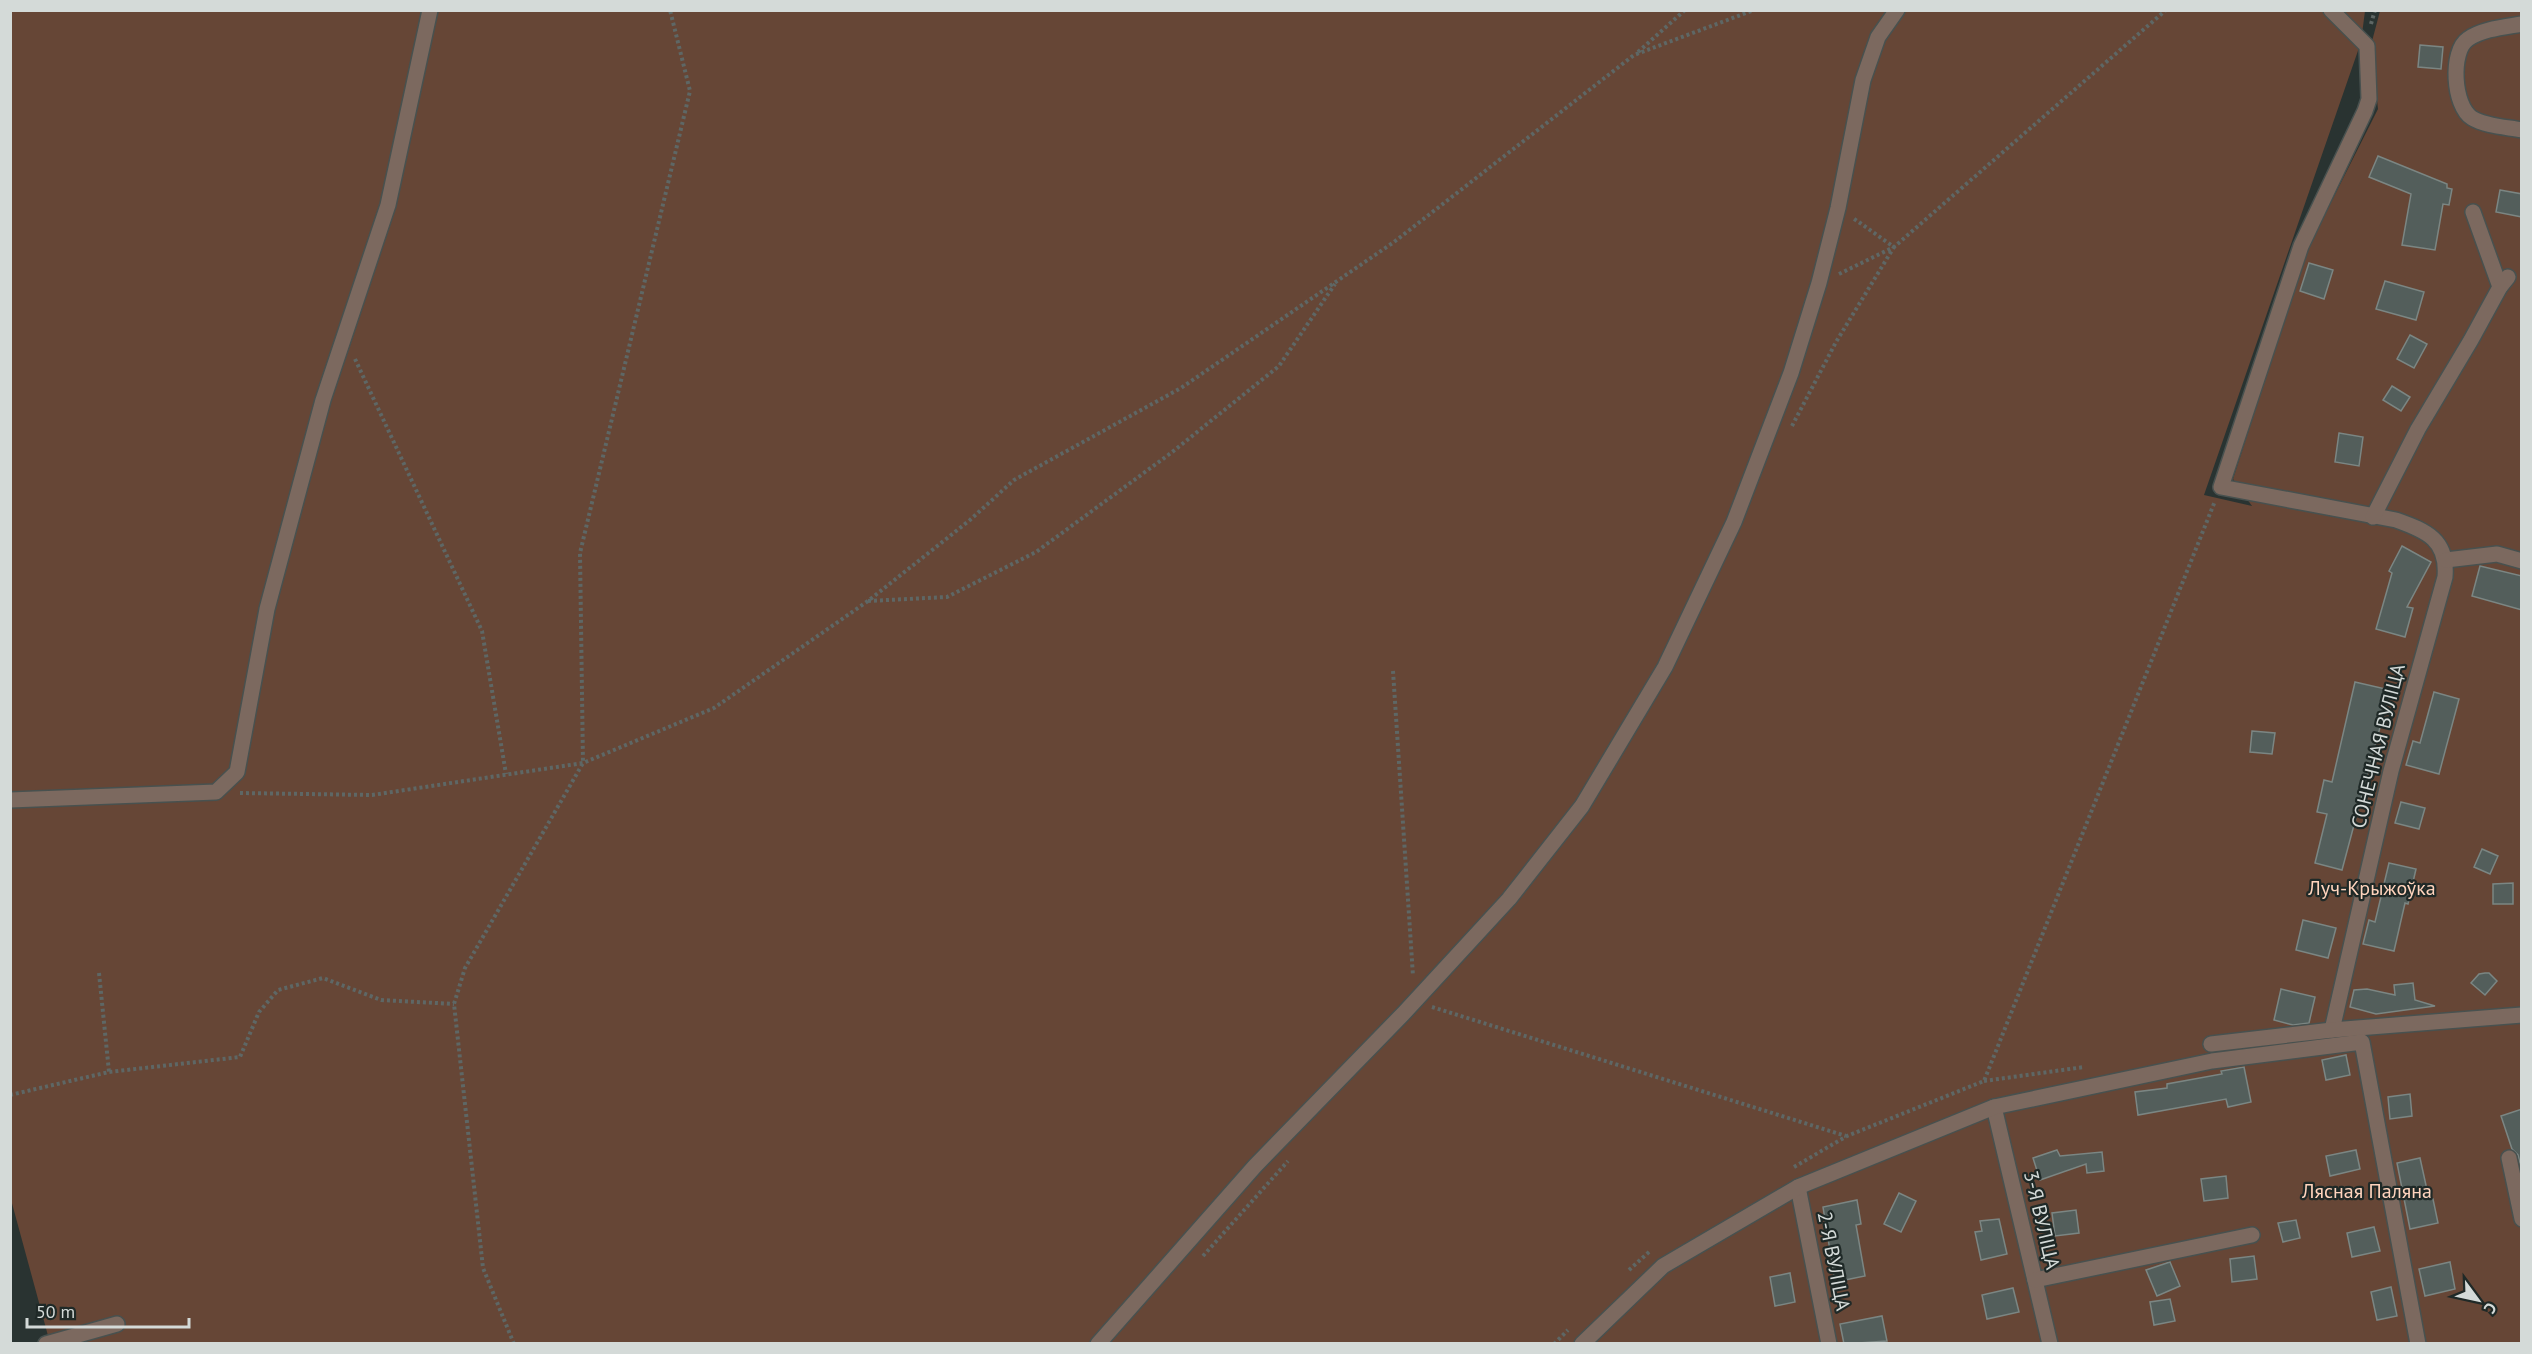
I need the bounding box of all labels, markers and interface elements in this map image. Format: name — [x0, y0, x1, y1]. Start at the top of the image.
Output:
street label: СОНЕЧНАЯ ВУЛІЦА — [2345, 661, 2411, 831]
park label: Луч-Крыжоўка — [2307, 875, 2436, 901]
street label: 3-Я ВУЛІЦА — [2018, 1168, 2066, 1272]
park label: Лясная Паляна — [2301, 1178, 2432, 1204]
street label: 2-Я ВУЛІЦА — [1812, 1209, 1856, 1313]
north arrow — [2448, 1270, 2508, 1330]
scale bar — [27, 1291, 189, 1329]
text: С — [2480, 1299, 2501, 1317]
text: 50 m — [36, 1300, 75, 1323]

